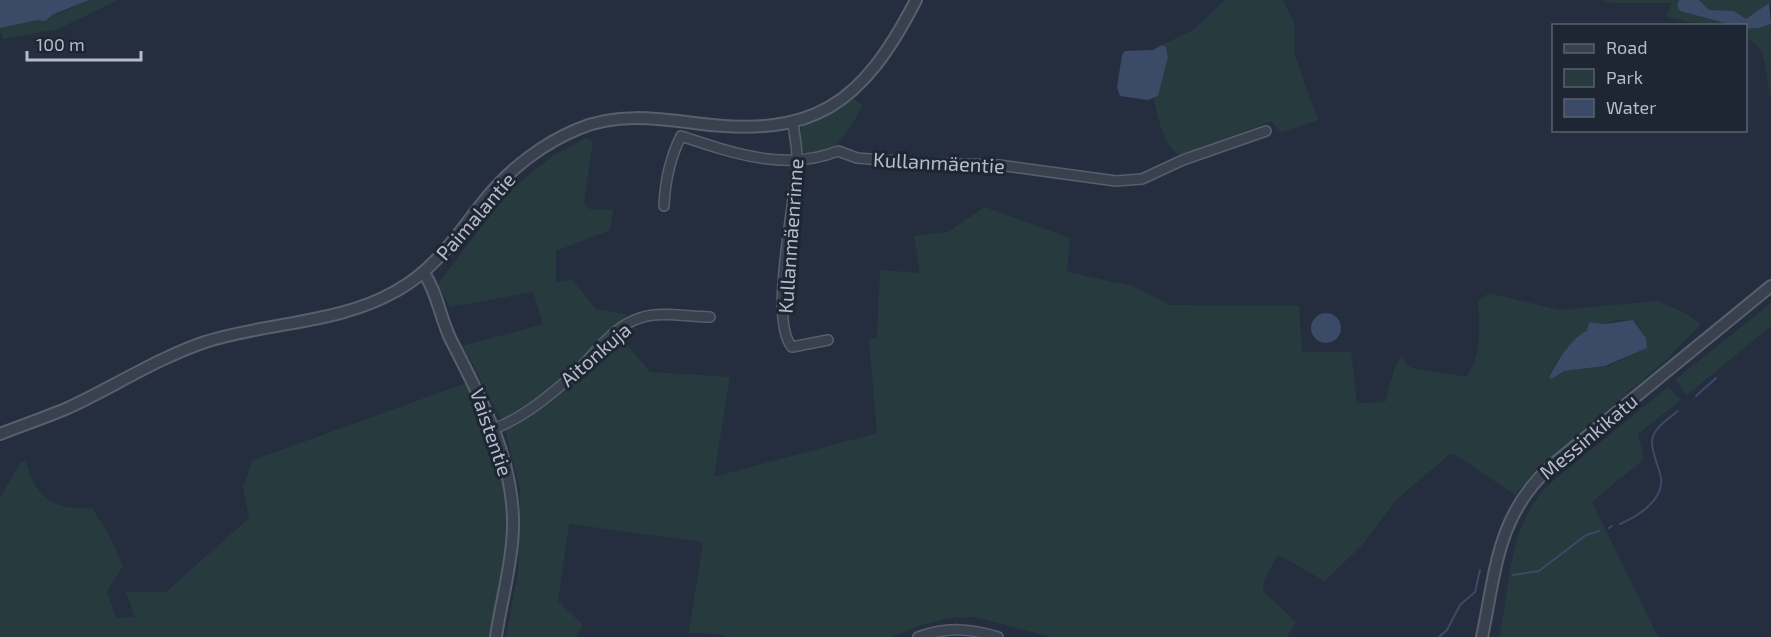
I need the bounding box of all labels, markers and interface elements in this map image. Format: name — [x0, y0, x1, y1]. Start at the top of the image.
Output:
scale bar — [27, 24, 141, 62]
legend — [1552, 24, 1747, 132]
text: 100 m — [36, 33, 85, 55]
text: Road — [1606, 36, 1647, 58]
text: Park — [1606, 66, 1643, 88]
text: Water — [1606, 96, 1656, 118]
street label: Kullanmäentie — [873, 147, 1005, 177]
street label: Kullanmäenrinne — [773, 158, 807, 314]
street label: Paimalantie — [431, 167, 519, 265]
street label: Aitonkuja — [555, 317, 635, 391]
street label: Vaistentie — [466, 385, 518, 479]
street label: Messinkikatu — [1534, 388, 1642, 484]

